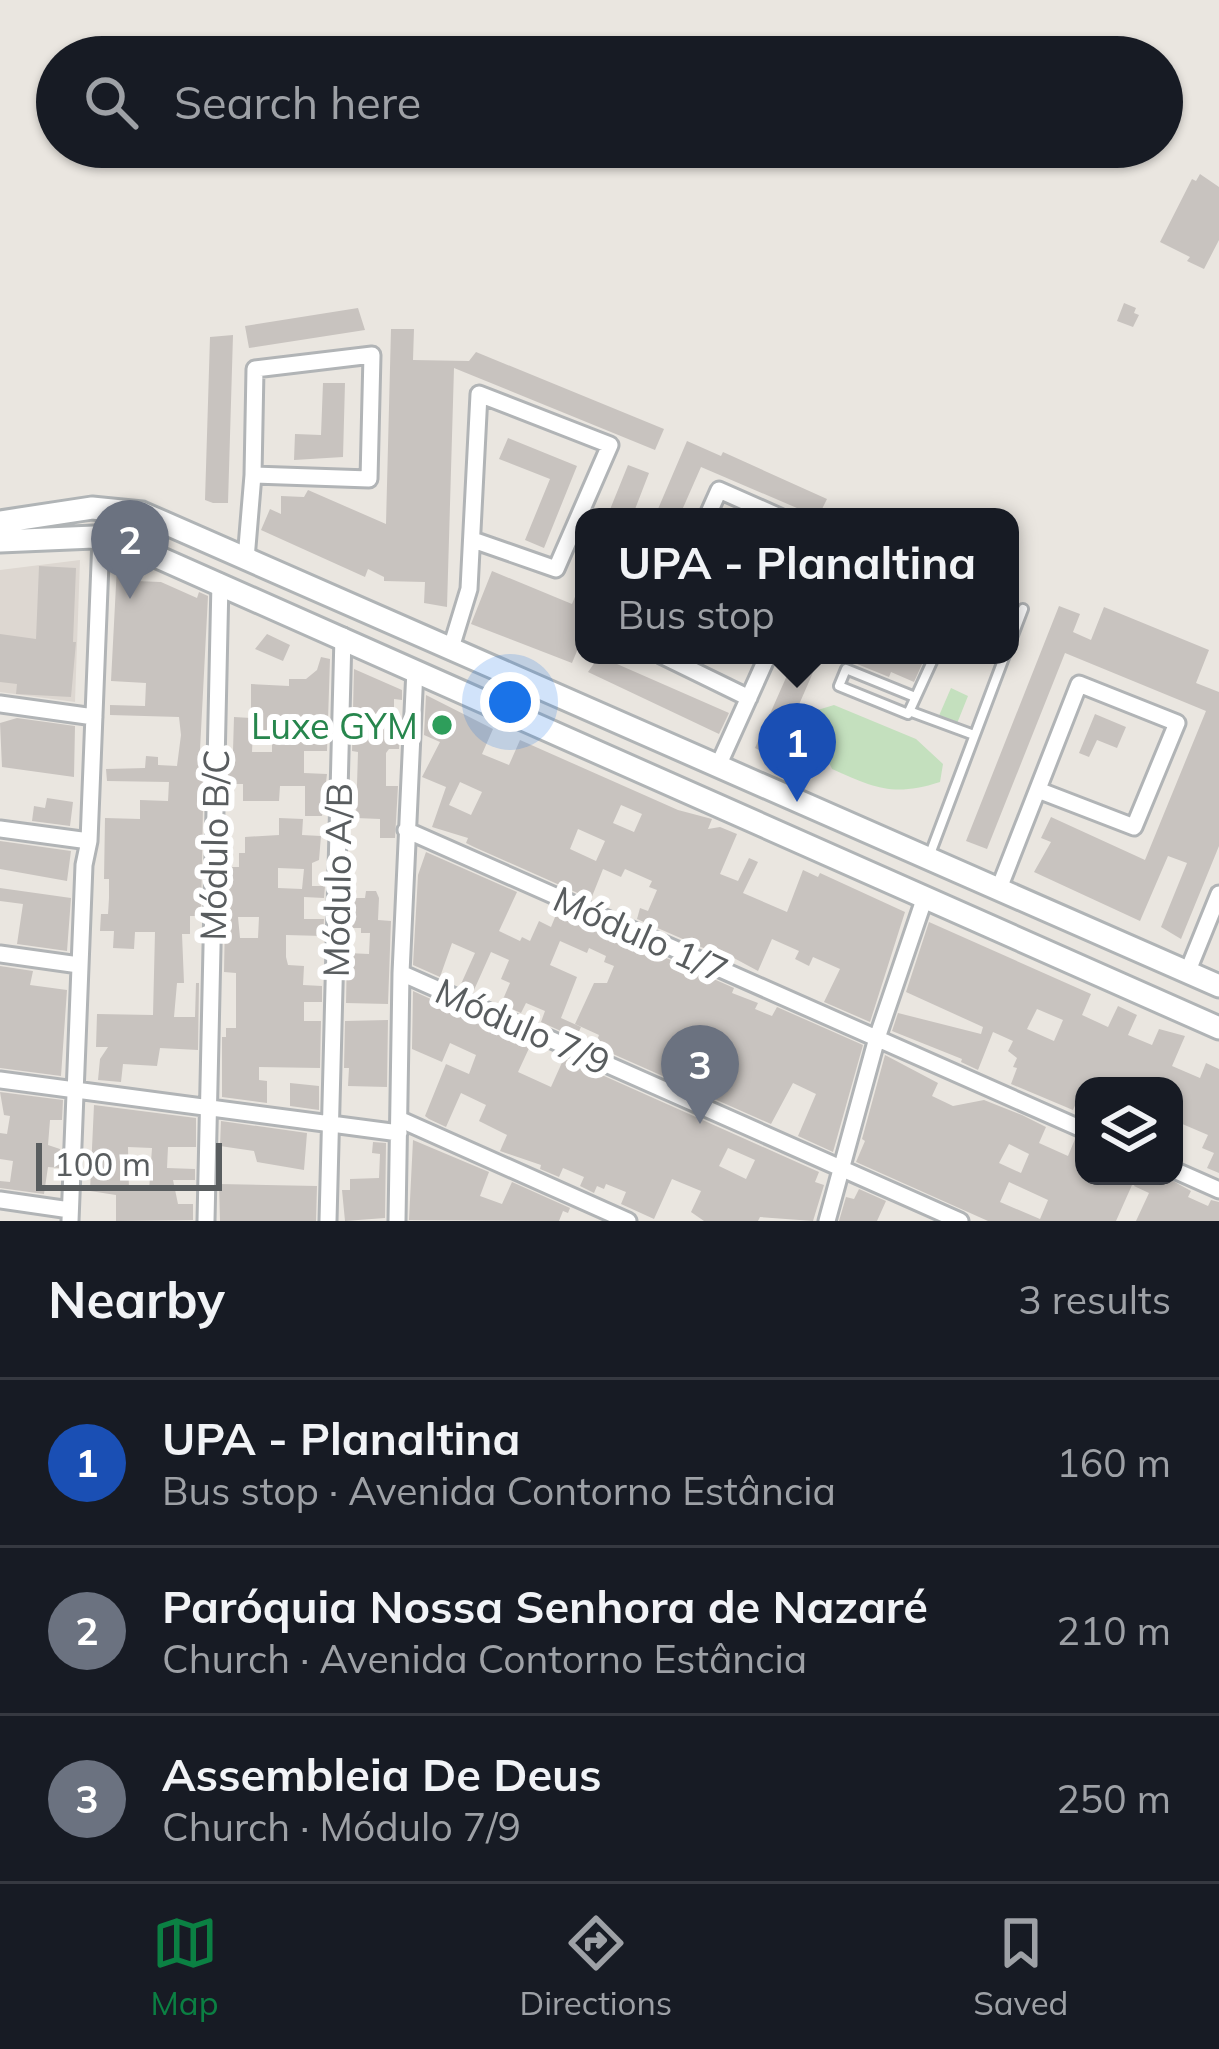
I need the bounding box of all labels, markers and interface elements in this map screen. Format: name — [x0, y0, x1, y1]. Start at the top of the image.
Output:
search box — [36, 36, 1183, 168]
icon: search — [78, 69, 144, 135]
text: Search here — [174, 74, 421, 130]
pin: 2 — [91, 500, 169, 599]
popup — [575, 508, 1019, 664]
text: UPA - Planaltina — [618, 534, 976, 590]
text: Bus stop — [618, 590, 775, 639]
your location — [480, 672, 540, 732]
place label: Luxe GYM — [251, 703, 418, 748]
pin: 1 — [758, 703, 836, 802]
marker: Luxe GYM — [429, 712, 455, 738]
street label: Módulo B/C — [190, 749, 238, 941]
street label: Módulo A/B — [313, 782, 361, 978]
street label: Módulo 1/7 — [547, 876, 735, 992]
street label: Módulo 7/9 — [429, 968, 617, 1084]
pin: 3 — [661, 1025, 739, 1124]
map controls — [1075, 1077, 1183, 1185]
button: layers — [1075, 1077, 1183, 1185]
scale bar — [36, 1137, 222, 1190]
text: 100 m — [54, 1143, 151, 1184]
text: Nearby — [48, 1267, 225, 1331]
text: 3 results — [1018, 1275, 1171, 1324]
text: UPA - Planaltina — [162, 1410, 520, 1466]
text: 1 — [75, 1438, 99, 1487]
text: 160 m — [1056, 1438, 1171, 1487]
text: Bus stop · Avenida Contorno Estância — [162, 1466, 836, 1515]
text: Paróquia Nossa Senhora de Nazaré — [162, 1578, 928, 1634]
text: 2 — [75, 1606, 99, 1655]
text: 210 m — [1056, 1606, 1171, 1655]
text: Church · Avenida Contorno Estância — [162, 1634, 807, 1683]
text: Assembleia De Deus — [162, 1746, 601, 1802]
text: 3 — [75, 1774, 99, 1823]
text: 250 m — [1056, 1774, 1171, 1823]
text: Church · Módulo 7/9 — [162, 1802, 521, 1851]
tab: Map — [151, 1910, 218, 2023]
tab: Directions — [520, 1910, 672, 2023]
tab: Saved — [973, 1910, 1068, 2023]

